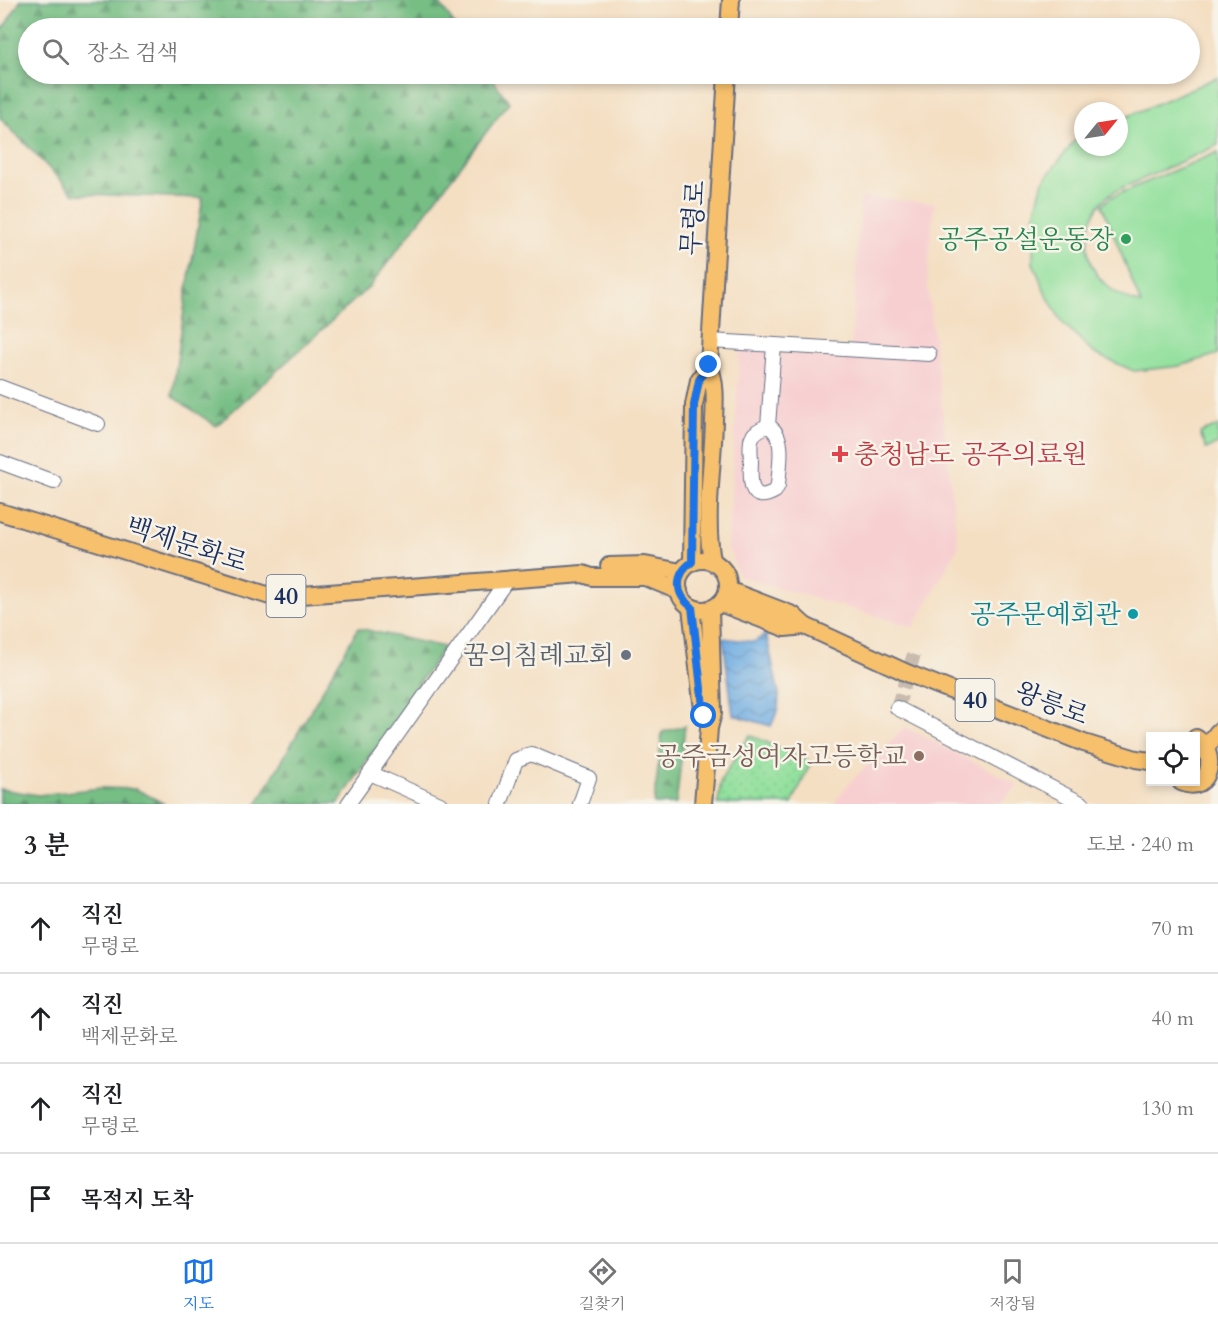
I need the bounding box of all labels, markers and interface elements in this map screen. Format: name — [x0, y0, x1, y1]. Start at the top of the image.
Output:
search box — [18, 18, 1200, 84]
icon: search — [39, 35, 72, 68]
text: 장소 검색 — [87, 38, 178, 68]
north arrow — [1074, 102, 1128, 156]
street label: 무령로 — [673, 179, 714, 257]
place label: 공주공설운동장 — [938, 222, 1114, 257]
marker: 공주공설운동장 — [1119, 232, 1133, 246]
route end — [695, 351, 721, 377]
place label: 충청남도 공주의료원 — [854, 437, 1087, 472]
marker: 충청남도 공주의료원 — [831, 445, 849, 463]
street label: 백제문화로 — [122, 508, 252, 581]
road number: 40 — [266, 575, 306, 617]
place label: 공주문예회관 — [970, 597, 1121, 632]
marker: 공주문예회관 — [1126, 607, 1140, 621]
place label: 꿈의침례교회 — [463, 638, 614, 673]
marker: 꿈의침례교회 — [619, 648, 633, 662]
street label: 왕릉로 — [1010, 674, 1093, 733]
road number: 40 — [956, 679, 994, 721]
route start — [690, 702, 716, 728]
map controls — [1146, 732, 1200, 786]
button: locate — [1146, 732, 1200, 786]
place label: 공주금성여자고등학교 — [656, 739, 907, 774]
marker: 공주금성여자고등학교 — [912, 749, 926, 763]
text: 3 분 — [24, 828, 69, 863]
text: 도보 · 240 m — [1087, 831, 1194, 858]
text: 직진 — [81, 900, 124, 930]
icon: ahead — [24, 912, 57, 945]
text: 70 m — [1151, 915, 1194, 942]
text: 무령로 — [81, 933, 139, 960]
text: 직진 — [81, 990, 124, 1020]
icon: ahead — [24, 1002, 57, 1035]
text: 40 m — [1151, 1005, 1194, 1032]
text: 백제문화로 — [81, 1023, 178, 1050]
text: 직진 — [81, 1080, 124, 1110]
icon: ahead — [24, 1092, 57, 1125]
text: 130 m — [1141, 1095, 1194, 1122]
text: 무령로 — [81, 1113, 139, 1140]
icon: arrive — [24, 1182, 57, 1215]
text: 목적지 도착 — [81, 1185, 193, 1215]
tab: 지도 — [182, 1255, 215, 1315]
tab: 길찾기 — [579, 1255, 625, 1315]
tab: 저장됨 — [990, 1255, 1036, 1315]

